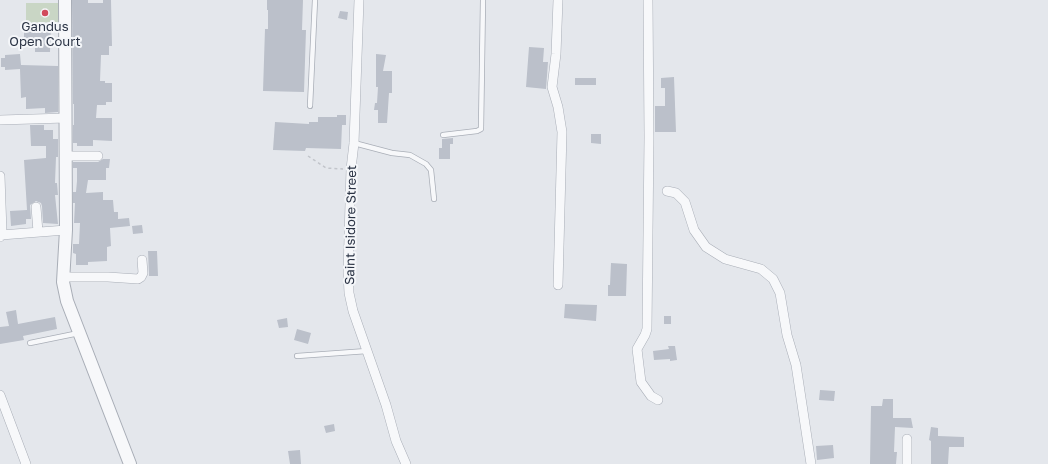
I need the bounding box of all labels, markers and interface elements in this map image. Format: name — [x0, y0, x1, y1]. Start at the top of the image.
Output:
marker: Gandus Open Court — [40, 8, 50, 18]
place label: Gandus Open Court — [9, 19, 81, 50]
street label: Saint Isidore Street — [342, 165, 360, 285]

